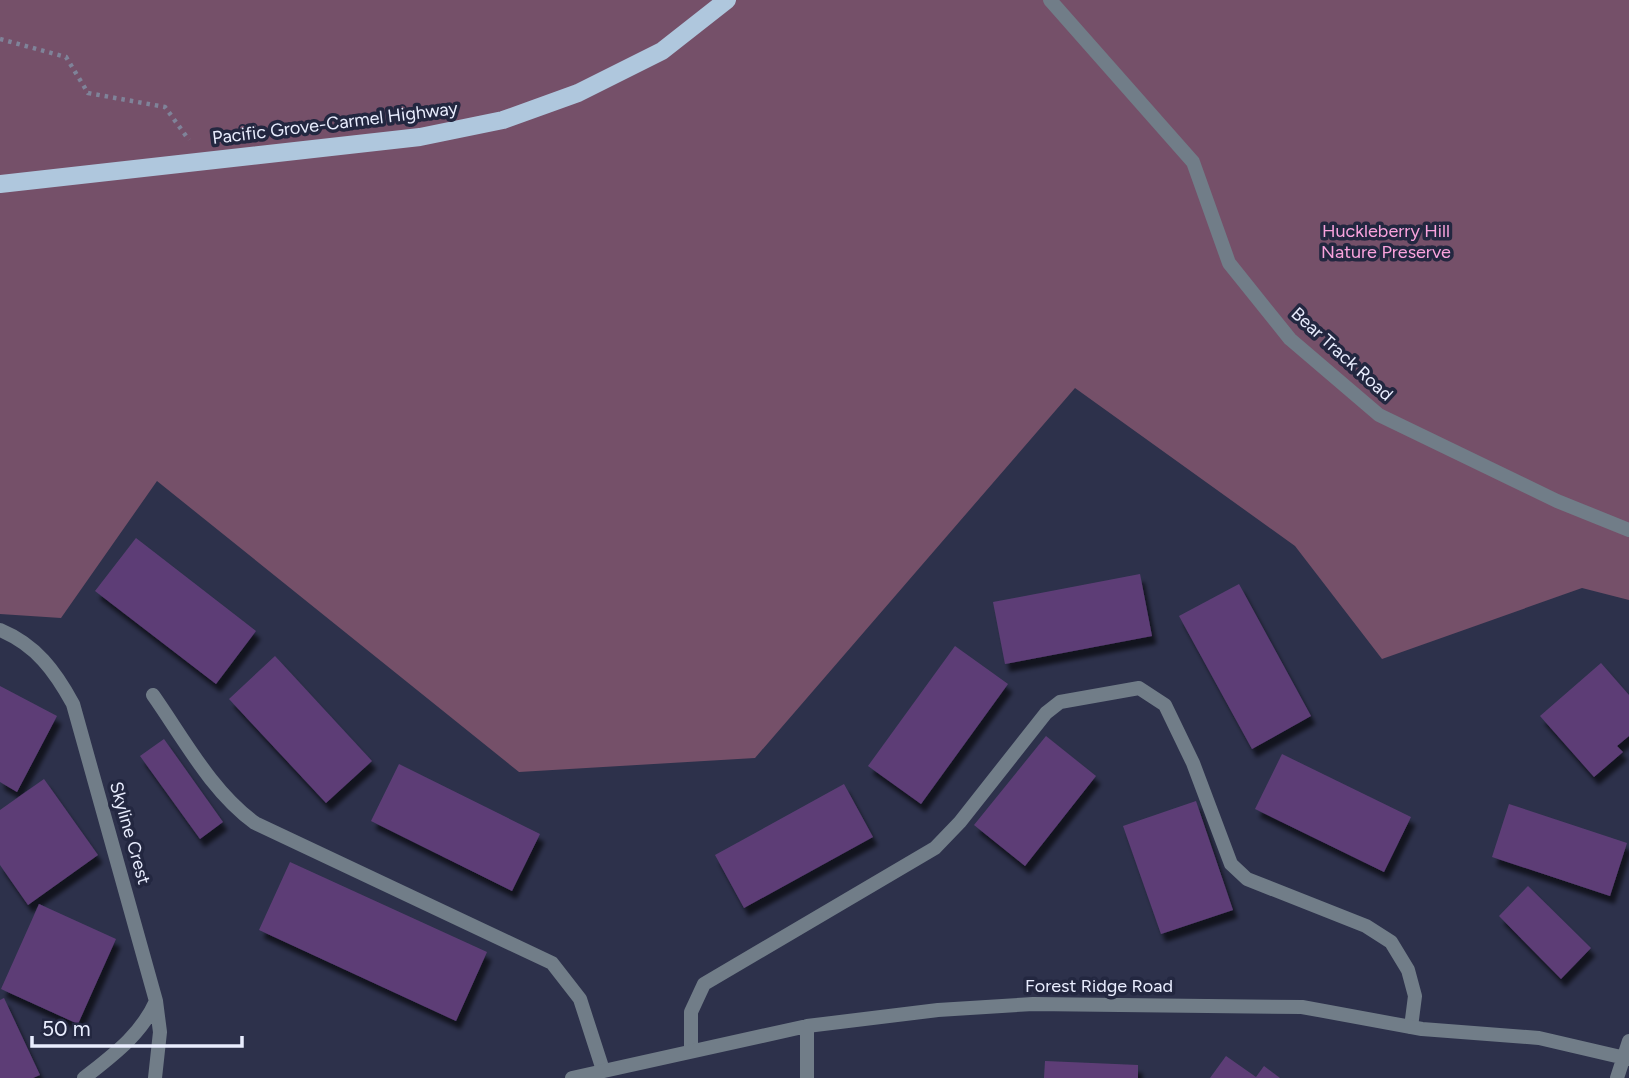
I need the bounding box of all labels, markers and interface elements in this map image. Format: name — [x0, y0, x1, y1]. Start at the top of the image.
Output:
street label: Pacific Grove-Carmel Highway — [211, 97, 460, 149]
park label: Huckleberry Hill Nature Preserve — [1321, 220, 1451, 263]
street label: Bear Track Road — [1287, 303, 1397, 405]
street label: Skyline Crest — [105, 779, 155, 887]
street label: Forest Ridge Road — [1025, 975, 1173, 997]
scale bar — [32, 1004, 242, 1048]
text: 50 m — [42, 1016, 91, 1041]

